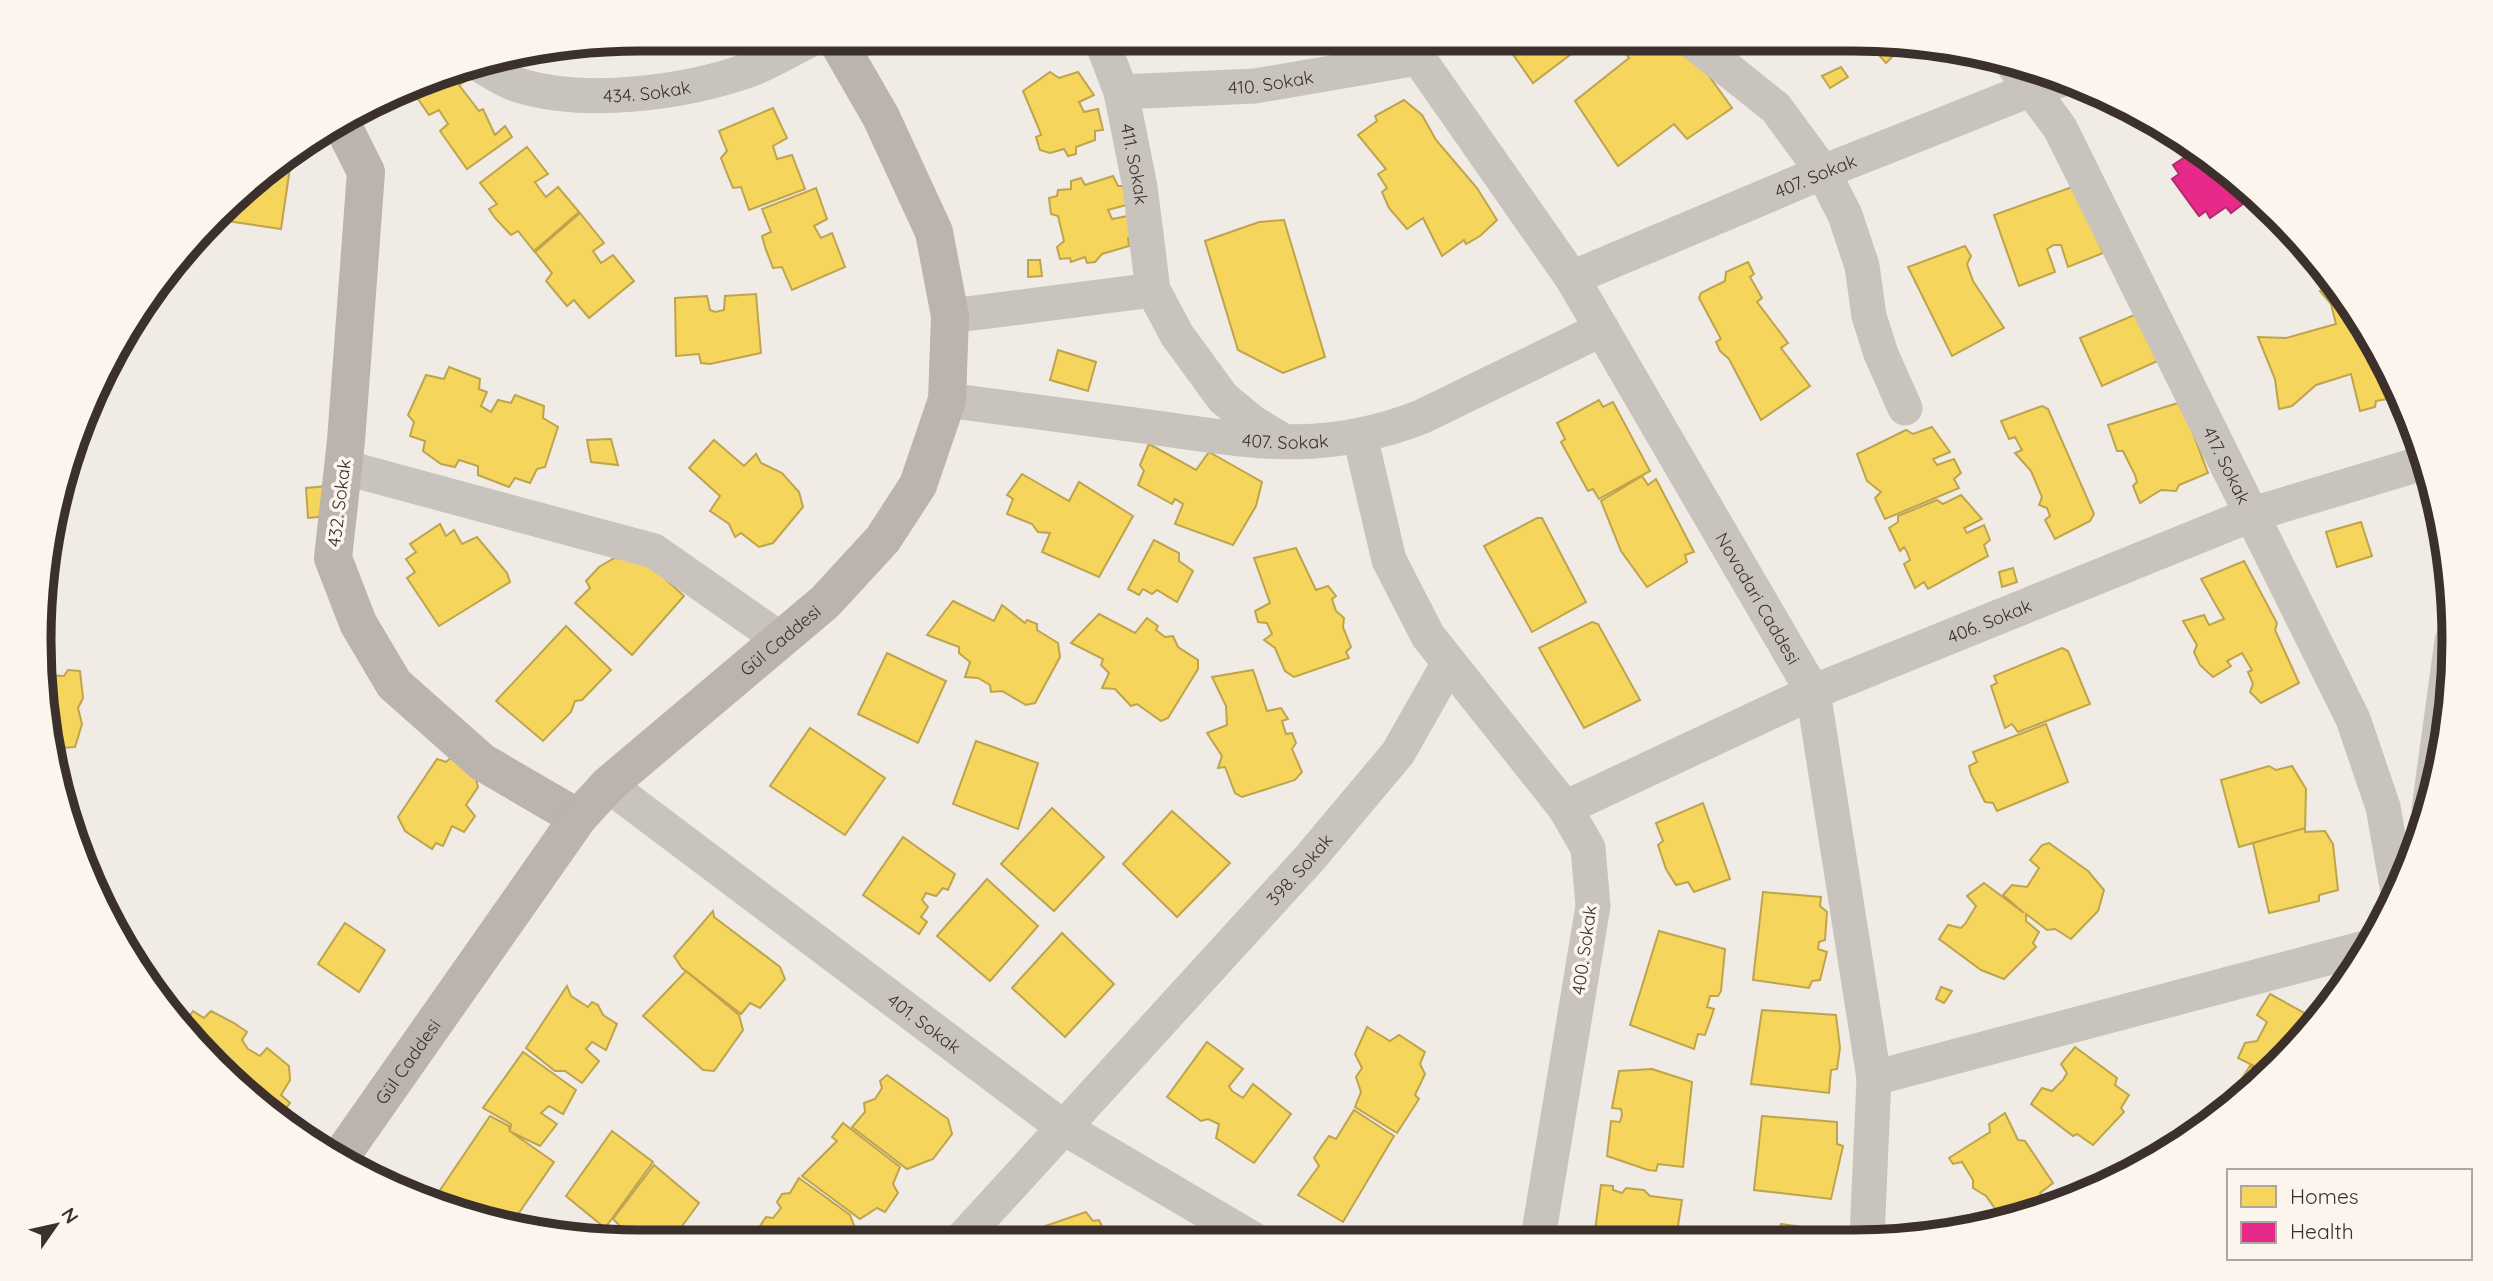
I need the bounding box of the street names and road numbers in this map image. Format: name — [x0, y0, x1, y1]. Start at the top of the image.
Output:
street label: 410. Sokak — [1227, 65, 1315, 99]
street label: 434. Sokak — [603, 75, 693, 107]
street label: 411. Sokak — [1116, 121, 1154, 206]
street label: 407. Sokak — [1771, 148, 1860, 203]
street label: 417. Sokak — [2198, 423, 2256, 508]
street label: 407. Sokak — [1241, 428, 1330, 453]
street label: 432. Sokak — [322, 458, 356, 548]
street label: Novadari Caddesi — [1711, 528, 1806, 668]
street label: 406. Sokak — [1944, 593, 2035, 648]
street label: Gül Caddesi — [735, 599, 825, 681]
street label: 398. Sokak — [1261, 828, 1337, 910]
street label: 400. Sokak — [1566, 904, 1602, 996]
street label: 401. Sokak — [883, 988, 966, 1058]
street label: Gül Caddesi — [370, 1014, 445, 1109]

